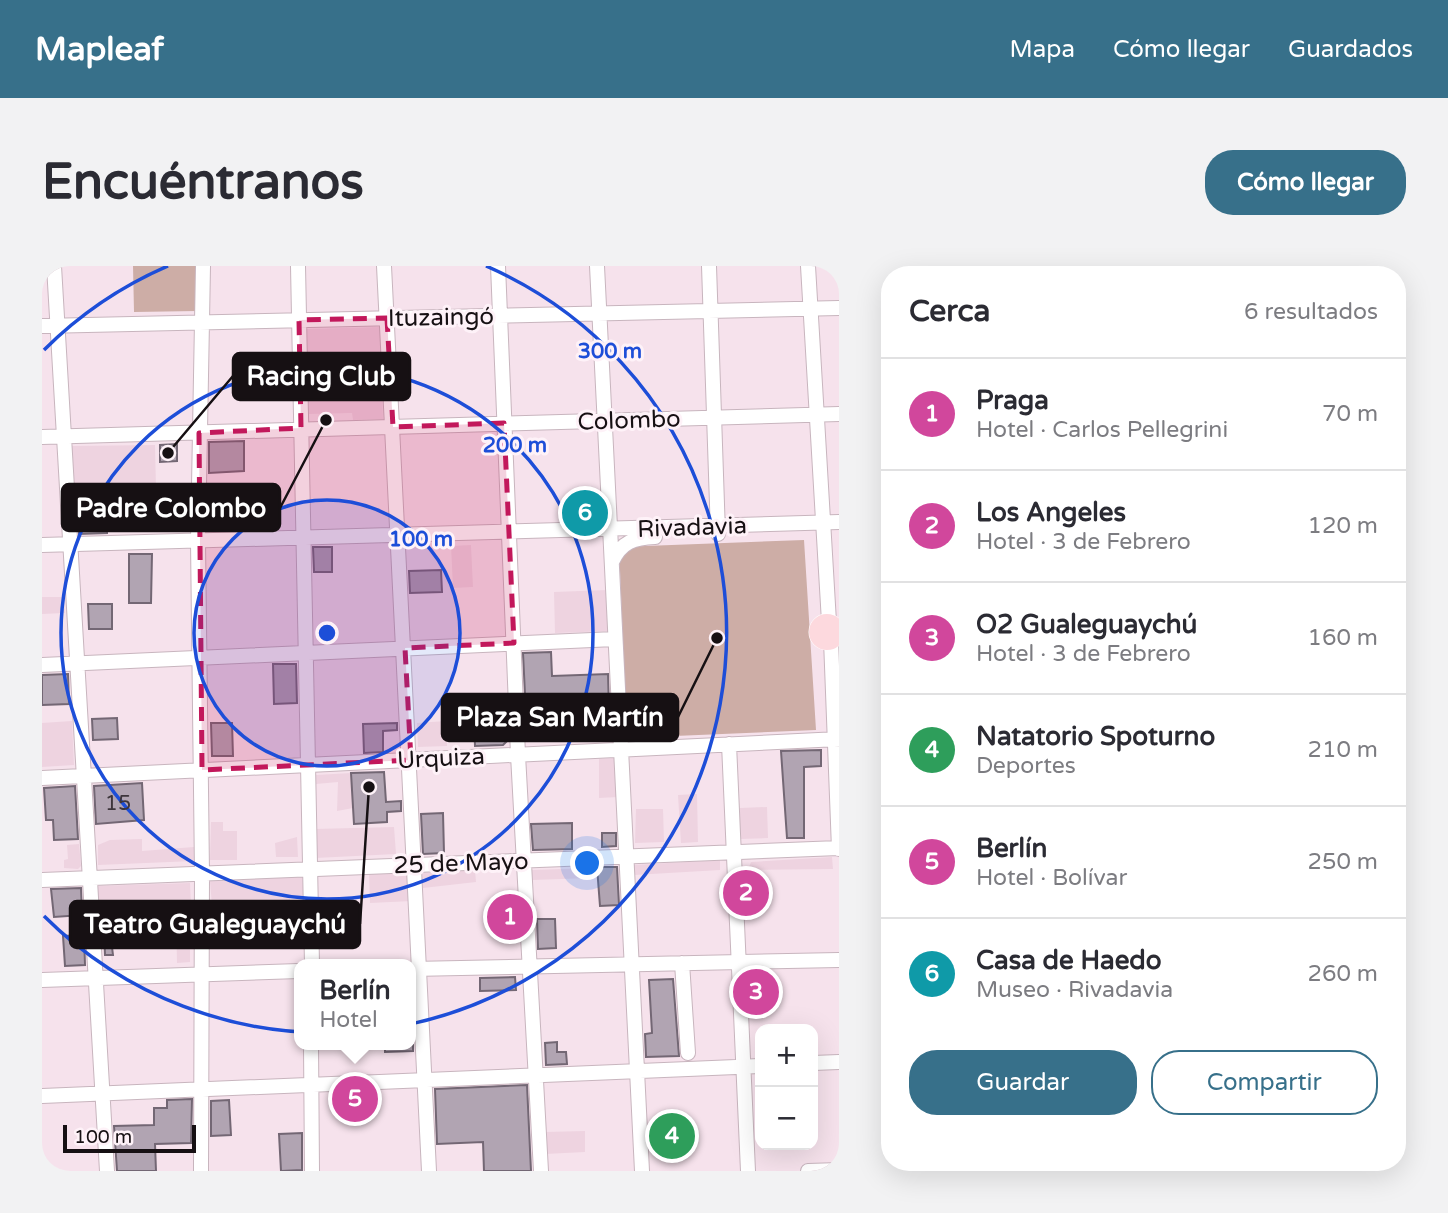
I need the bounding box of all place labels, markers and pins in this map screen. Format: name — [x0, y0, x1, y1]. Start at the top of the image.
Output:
callout: Racing Club — [233, 353, 410, 400]
callout: Padre Colombo — [62, 484, 280, 531]
pin: 6 — [562, 487, 608, 539]
centre of rings — [315, 621, 339, 645]
callout: Plaza San Martín — [442, 694, 678, 741]
pin: 2 — [723, 867, 769, 919]
pin: 1 — [487, 891, 533, 943]
callout: Teatro Gualeguaychú — [70, 901, 360, 948]
pin: 3 — [733, 966, 779, 1018]
pin: 5 — [332, 1073, 378, 1125]
pin: 4 — [649, 1110, 695, 1162]

